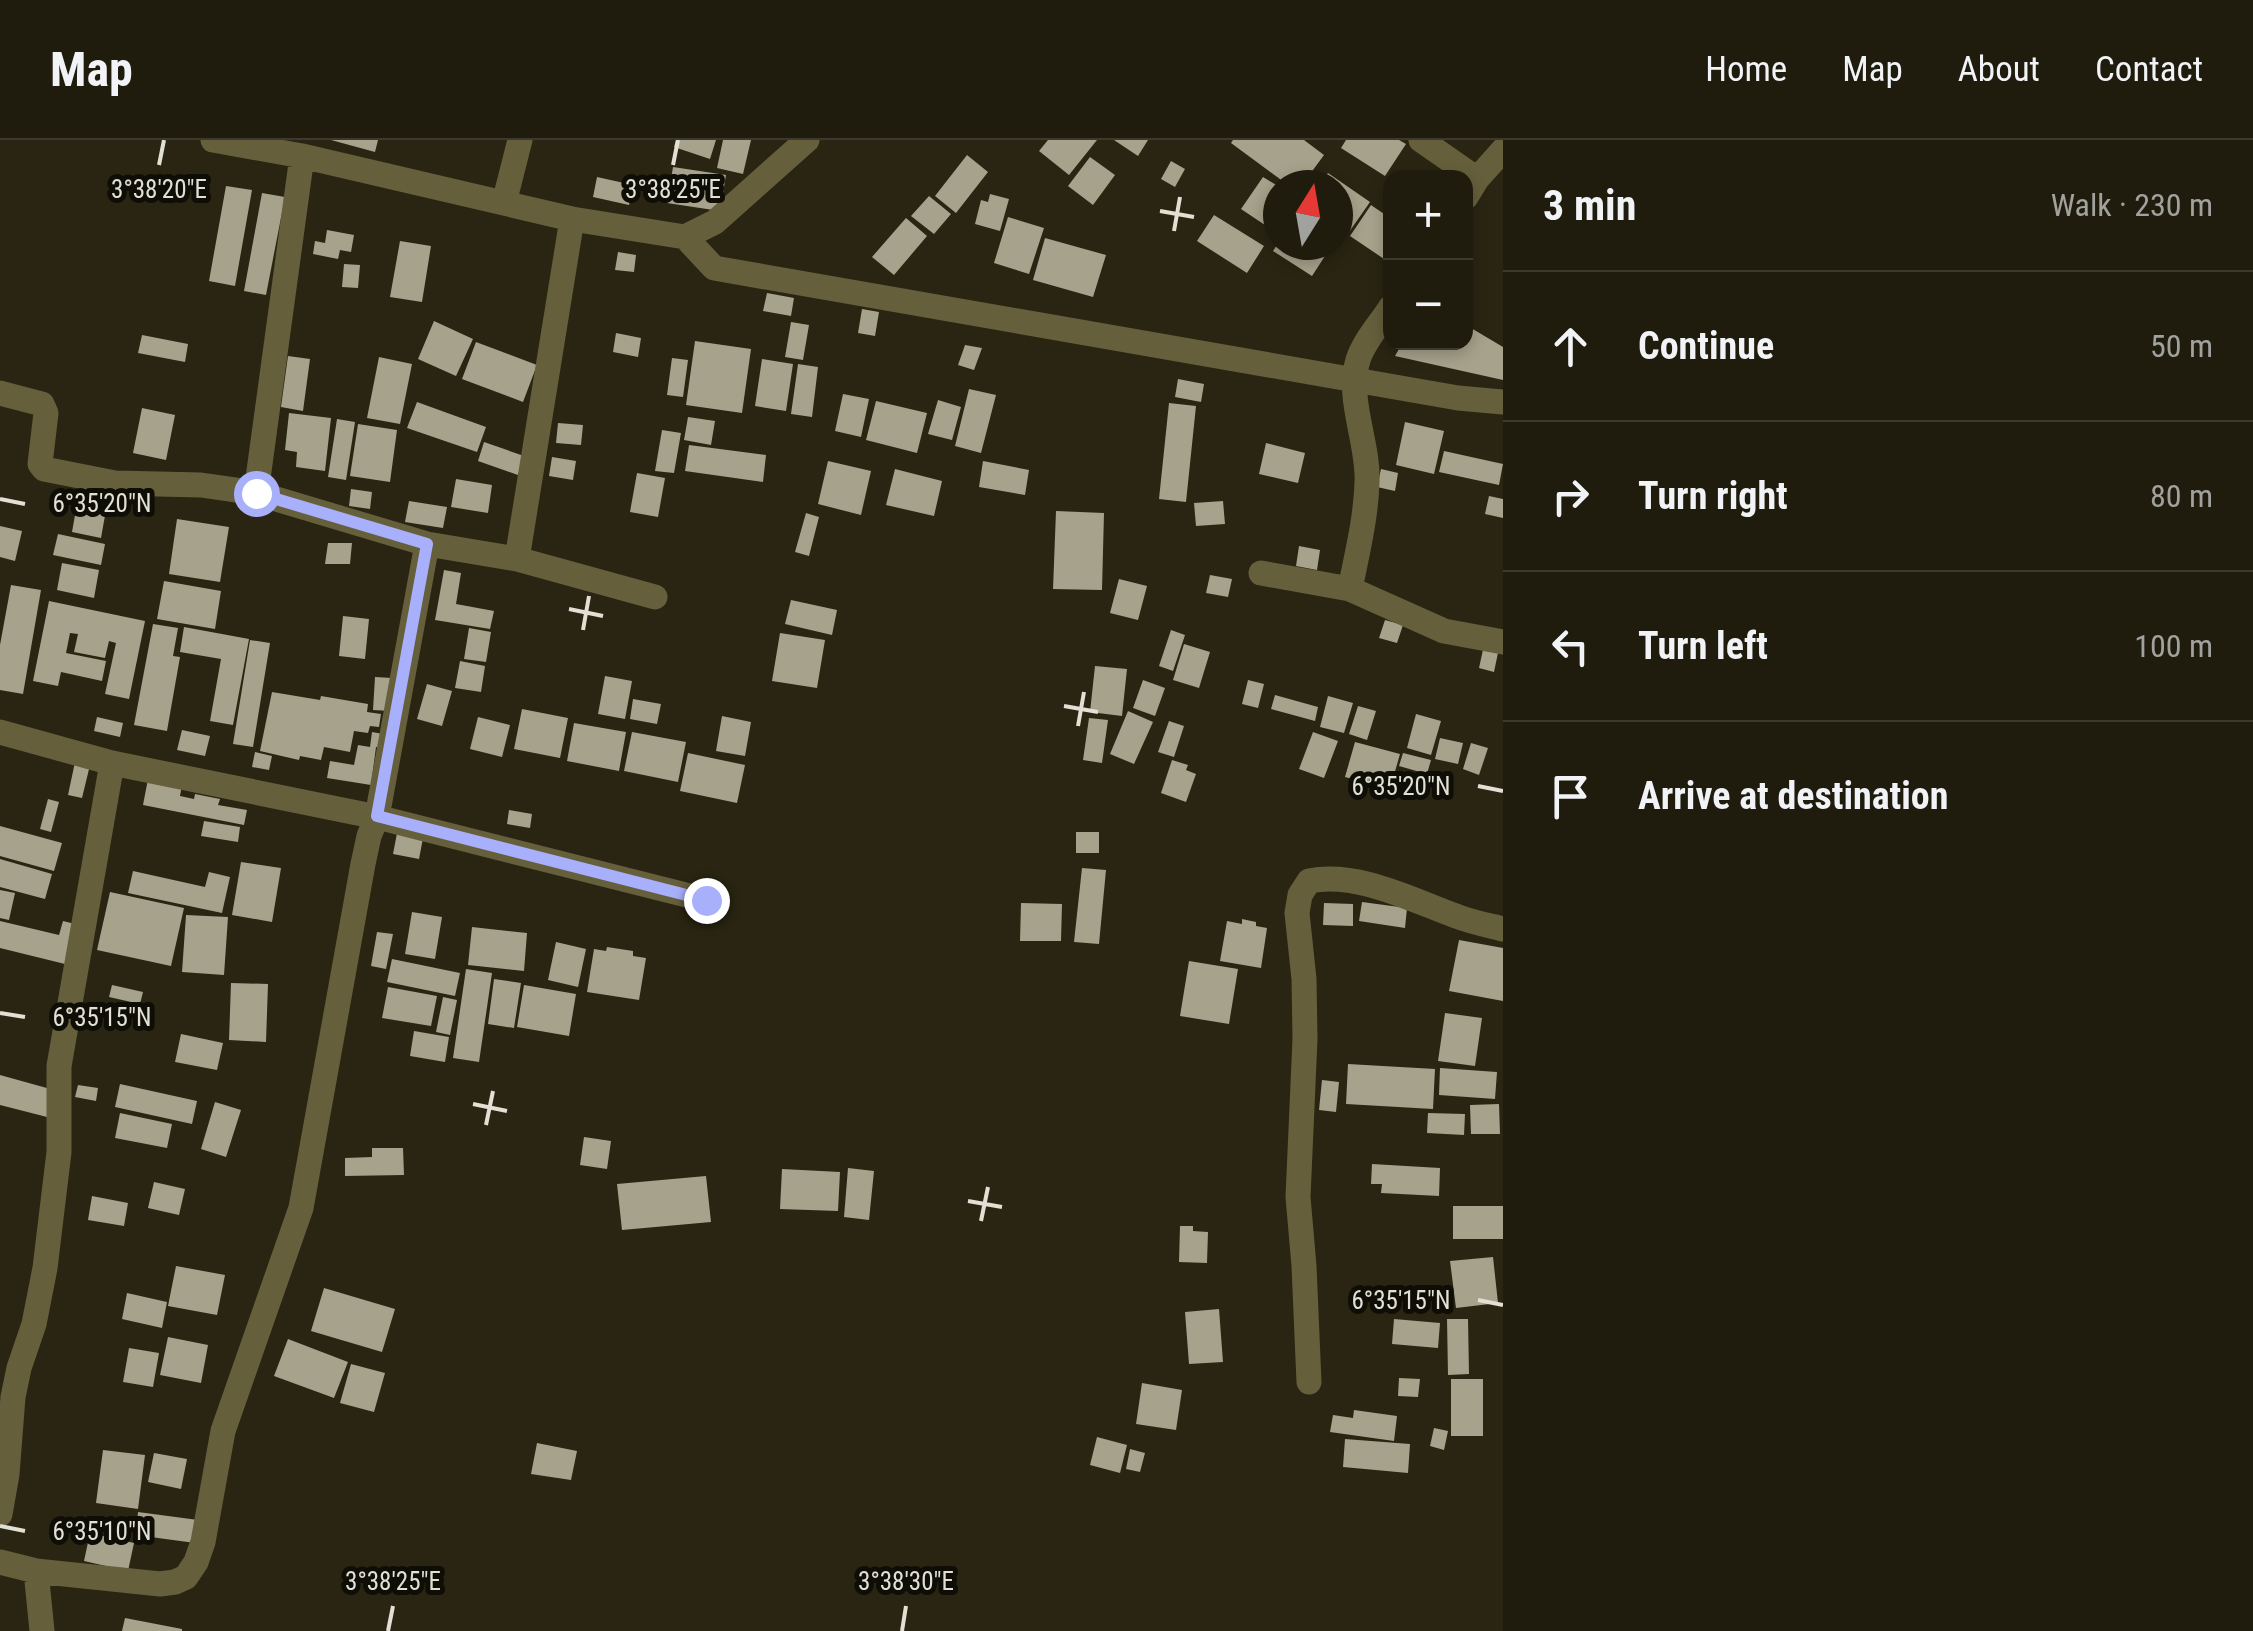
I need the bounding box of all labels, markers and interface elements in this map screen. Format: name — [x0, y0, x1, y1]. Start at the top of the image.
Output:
text: Map — [50, 41, 133, 98]
text: Home — [1705, 49, 1787, 90]
text: Map — [1842, 49, 1903, 90]
text: About — [1958, 49, 2040, 90]
text: Contact — [2095, 49, 2203, 90]
north arrow — [1263, 170, 1353, 260]
map controls — [1383, 170, 1473, 350]
button: + — [1383, 170, 1473, 260]
text: 3°38'20"E — [111, 175, 207, 204]
text: 3°38'25"E — [625, 175, 721, 204]
text: 3 min — [1543, 181, 1636, 230]
text: Walk · 230 m — [2051, 186, 2213, 224]
button: − — [1383, 260, 1473, 350]
icon: ahead — [1543, 319, 1598, 374]
text: Continue — [1638, 324, 1774, 368]
text: 50 m — [2150, 327, 2213, 365]
icon: right — [1543, 469, 1598, 524]
route start — [234, 471, 280, 517]
text: Turn right — [1638, 474, 1788, 518]
text: 80 m — [2150, 477, 2213, 515]
text: 6°35'20"N — [53, 489, 151, 518]
icon: left — [1543, 619, 1598, 674]
text: Turn left — [1638, 624, 1768, 668]
text: 100 m — [2134, 627, 2213, 665]
icon: arrive — [1543, 769, 1598, 824]
text: 6°35'20"N — [1352, 772, 1450, 801]
text: Arrive at destination — [1638, 774, 1948, 818]
route end — [684, 878, 730, 924]
text: 6°35'15"N — [53, 1003, 151, 1032]
text: 6°35'15"N — [1352, 1286, 1450, 1315]
text: 6°35'10"N — [53, 1517, 151, 1546]
text: 3°38'25"E — [345, 1567, 441, 1596]
text: 3°38'30"E — [858, 1567, 954, 1596]

